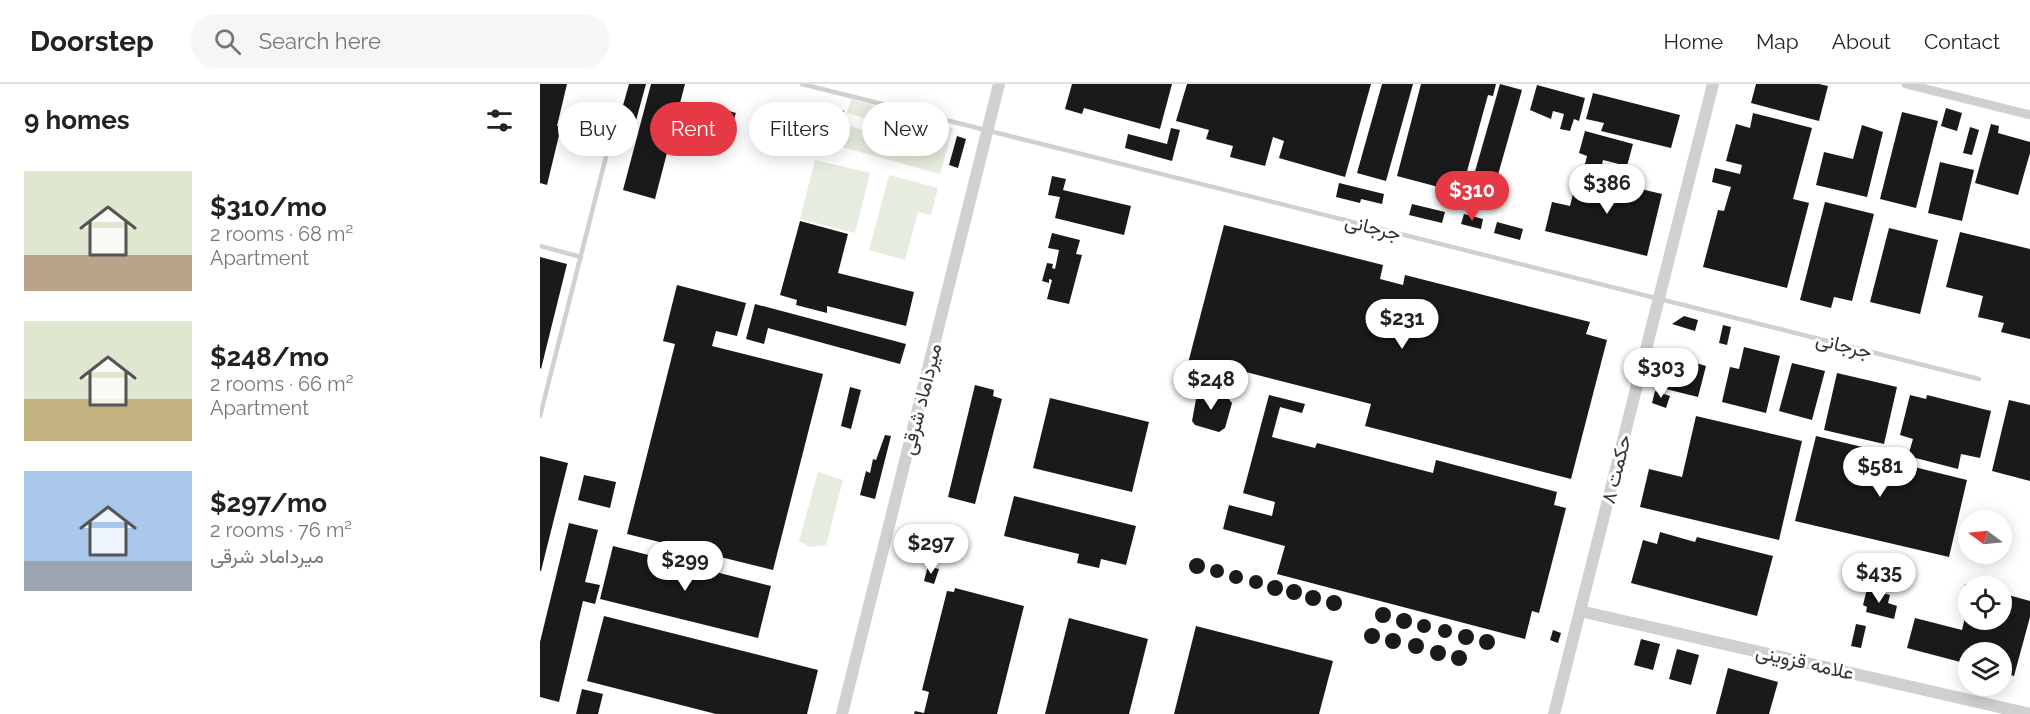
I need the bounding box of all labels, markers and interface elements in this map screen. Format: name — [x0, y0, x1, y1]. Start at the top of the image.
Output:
search box — [190, 14, 610, 68]
text: Doorstep — [30, 25, 154, 58]
icon: search — [211, 25, 244, 58]
text: Search here — [259, 28, 381, 54]
text: Home — [1664, 29, 1723, 54]
text: Map — [1756, 29, 1799, 54]
text: About — [1832, 29, 1891, 54]
text: Contact — [1924, 29, 2000, 54]
chip: Buy — [558, 102, 638, 156]
chip: Rent — [650, 102, 737, 156]
chip: Filters — [749, 102, 850, 156]
chip: New — [862, 102, 949, 156]
icon: filters — [483, 104, 516, 137]
text: 9 homes — [24, 105, 130, 135]
pin: $386 — [1571, 164, 1643, 215]
pin: $310 — [1436, 171, 1508, 222]
text: $386 — [1583, 171, 1631, 195]
text: $310 — [1449, 178, 1495, 202]
text: $310/mo — [210, 192, 327, 222]
icon: home — [72, 195, 144, 267]
street label: جرجانی — [1342, 208, 1403, 246]
text: 2 rooms · 68 m² — [210, 222, 353, 246]
text: Apartment — [210, 246, 309, 270]
pin: $231 — [1366, 299, 1438, 350]
text: $231 — [1380, 306, 1425, 330]
street label: جرجانی — [1813, 326, 1874, 364]
street label: میرداماد شرقی — [896, 341, 947, 457]
text: $248/mo — [210, 342, 329, 372]
icon: home — [72, 345, 144, 417]
pin: $303 — [1625, 348, 1697, 399]
text: $303 — [1637, 355, 1685, 379]
pin: $248 — [1175, 360, 1247, 411]
text: $248 — [1187, 367, 1235, 391]
text: 2 rooms · 66 m² — [210, 372, 353, 396]
text: Apartment — [210, 396, 309, 420]
street label: حکمت ۸ — [1596, 432, 1636, 506]
pin: $581 — [1844, 447, 1916, 498]
text: $581 — [1857, 454, 1903, 478]
text: $297/mo — [210, 488, 327, 518]
icon: home — [72, 495, 144, 567]
north arrow — [1958, 510, 2012, 564]
map controls — [1958, 510, 2012, 696]
text: 2 rooms · 76 m² — [210, 518, 352, 542]
pin: $297 — [895, 524, 967, 575]
text: $297 — [908, 531, 954, 555]
pin: $299 — [649, 541, 721, 592]
text: میرداماد شرقی — [210, 544, 324, 568]
text: $299 — [661, 548, 709, 572]
pin: $435 — [1843, 553, 1915, 604]
text: $435 — [1856, 560, 1902, 584]
button: locate — [1958, 576, 2012, 630]
street label: علامه قزوینی — [1753, 639, 1856, 686]
button: layers — [1958, 642, 2012, 696]

